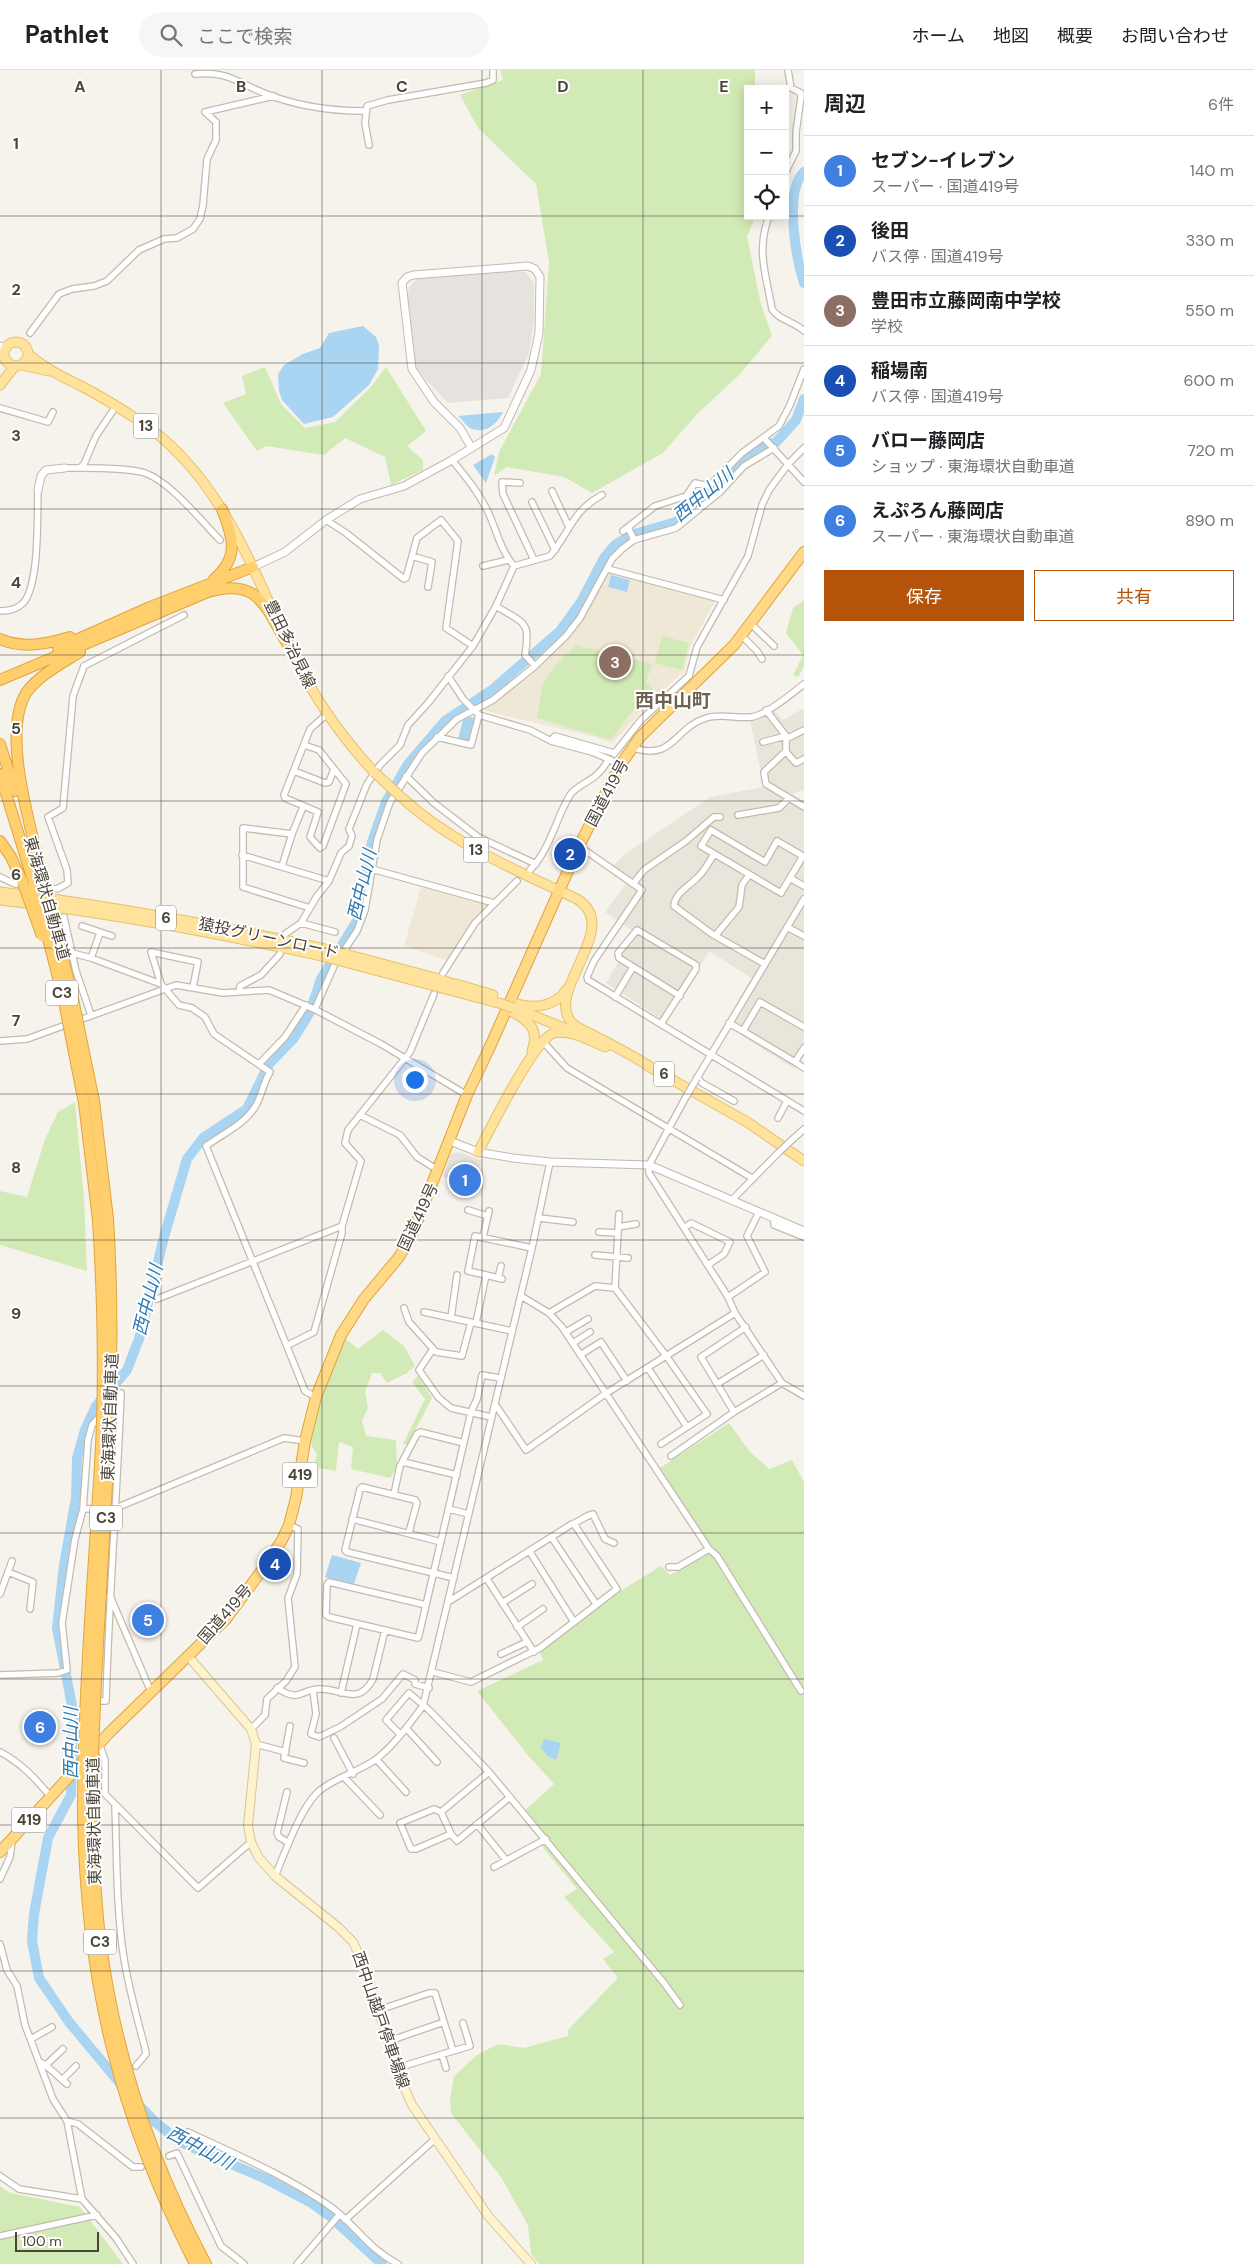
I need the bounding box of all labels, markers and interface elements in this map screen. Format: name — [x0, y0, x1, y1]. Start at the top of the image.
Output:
search box — [139, 12, 489, 57]
text: Pathlet — [25, 19, 109, 50]
icon: search — [157, 21, 185, 49]
text: ここで検索 — [197, 24, 292, 49]
text: ホーム — [912, 24, 965, 48]
text: 地図 — [993, 24, 1029, 48]
text: 概要 — [1057, 24, 1093, 48]
text: お問い合わせ — [1121, 24, 1229, 48]
text: A — [74, 76, 86, 97]
text: B — [236, 76, 246, 97]
text: C — [396, 76, 408, 97]
text: D — [557, 76, 569, 97]
text: E — [719, 76, 729, 97]
map controls — [744, 85, 789, 220]
button: + — [744, 85, 789, 130]
text: 周辺 — [824, 90, 866, 118]
text: 6件 — [1208, 94, 1234, 115]
button: − — [744, 130, 789, 175]
text: 1 — [13, 133, 19, 154]
text: セブン-イレブン — [871, 148, 1015, 173]
text: 1 — [837, 160, 843, 181]
text: 140 m — [1190, 160, 1234, 181]
button: locate — [744, 175, 789, 220]
text: スーパー · 国道419号 — [871, 176, 1019, 197]
text: 後田 — [871, 218, 909, 243]
text: 2 — [835, 230, 845, 251]
text: 330 m — [1186, 230, 1234, 251]
text: バス停 · 国道419号 — [871, 246, 1003, 267]
text: 2 — [11, 279, 21, 300]
text: 豊田市立藤岡南中学校 — [871, 288, 1061, 313]
text: 3 — [835, 300, 845, 321]
text: 550 m — [1185, 300, 1234, 321]
text: 学校 — [871, 316, 903, 337]
text: 稲場南 — [871, 358, 928, 383]
text: 4 — [835, 370, 845, 391]
text: 600 m — [1184, 370, 1234, 391]
text: バス停 · 国道419号 — [871, 386, 1003, 407]
road number: 13 — [134, 414, 158, 438]
text: 3 — [11, 425, 21, 446]
text: バロー藤岡店 — [871, 428, 985, 453]
text: 5 — [835, 440, 845, 461]
text: 720 m — [1187, 440, 1234, 461]
text: ショップ · 東海環状自動車道 — [871, 456, 1075, 477]
water label: 西中山川 — [668, 461, 740, 527]
text: えぷろん藤岡店 — [871, 498, 1004, 523]
text: 6 — [835, 510, 845, 531]
text: 890 m — [1185, 510, 1234, 531]
text: スーパー · 東海環状自動車道 — [871, 526, 1075, 547]
button: 保存 — [824, 570, 1024, 621]
button: 共有 — [1034, 570, 1234, 621]
text: 4 — [11, 572, 21, 593]
street label: 豊田多治見線 — [260, 596, 320, 692]
pin: 3 — [599, 643, 631, 681]
district label: 西中山町 — [635, 688, 711, 713]
text: 5 — [11, 718, 21, 739]
street label: 国道419号 — [581, 756, 633, 830]
street label: 東海環状自動車道 — [19, 834, 75, 962]
pin: 2 — [554, 835, 586, 873]
road number: 13 — [464, 838, 488, 862]
water label: 西中山川 — [342, 845, 382, 923]
text: 6 — [11, 864, 21, 885]
road number: 6 — [156, 906, 176, 930]
street label: 猿投グリーンロード — [197, 913, 341, 963]
road number: C3 — [46, 980, 78, 1006]
text: 7 — [12, 1010, 21, 1031]
road number: 6 — [654, 1062, 674, 1086]
your location — [402, 1067, 428, 1093]
text: 8 — [11, 1157, 21, 1178]
pin: 1 — [449, 1161, 481, 1199]
street label: 国道419号 — [393, 1180, 443, 1254]
water label: 西中山川 — [128, 1260, 169, 1338]
text: 9 — [11, 1303, 21, 1324]
street label: 東海環状自動車道 — [97, 1353, 123, 1481]
road number: 419 — [282, 1462, 318, 1488]
road number: C3 — [90, 1506, 122, 1530]
pin: 4 — [259, 1545, 291, 1583]
street label: 国道419号 — [193, 1580, 257, 1648]
pin: 5 — [132, 1601, 164, 1639]
water label: 西中山川 — [59, 1705, 83, 1779]
pin: 6 — [24, 1708, 56, 1746]
street label: 東海環状自動車道 — [82, 1757, 106, 1885]
road number: 419 — [12, 1808, 46, 1832]
road number: C3 — [84, 1930, 116, 1954]
street label: 西中山越戸停車場線 — [348, 1948, 414, 2092]
water label: 西中山川 — [163, 2121, 239, 2176]
scale bar — [15, 2229, 99, 2252]
text: 100 m — [22, 2232, 62, 2250]

